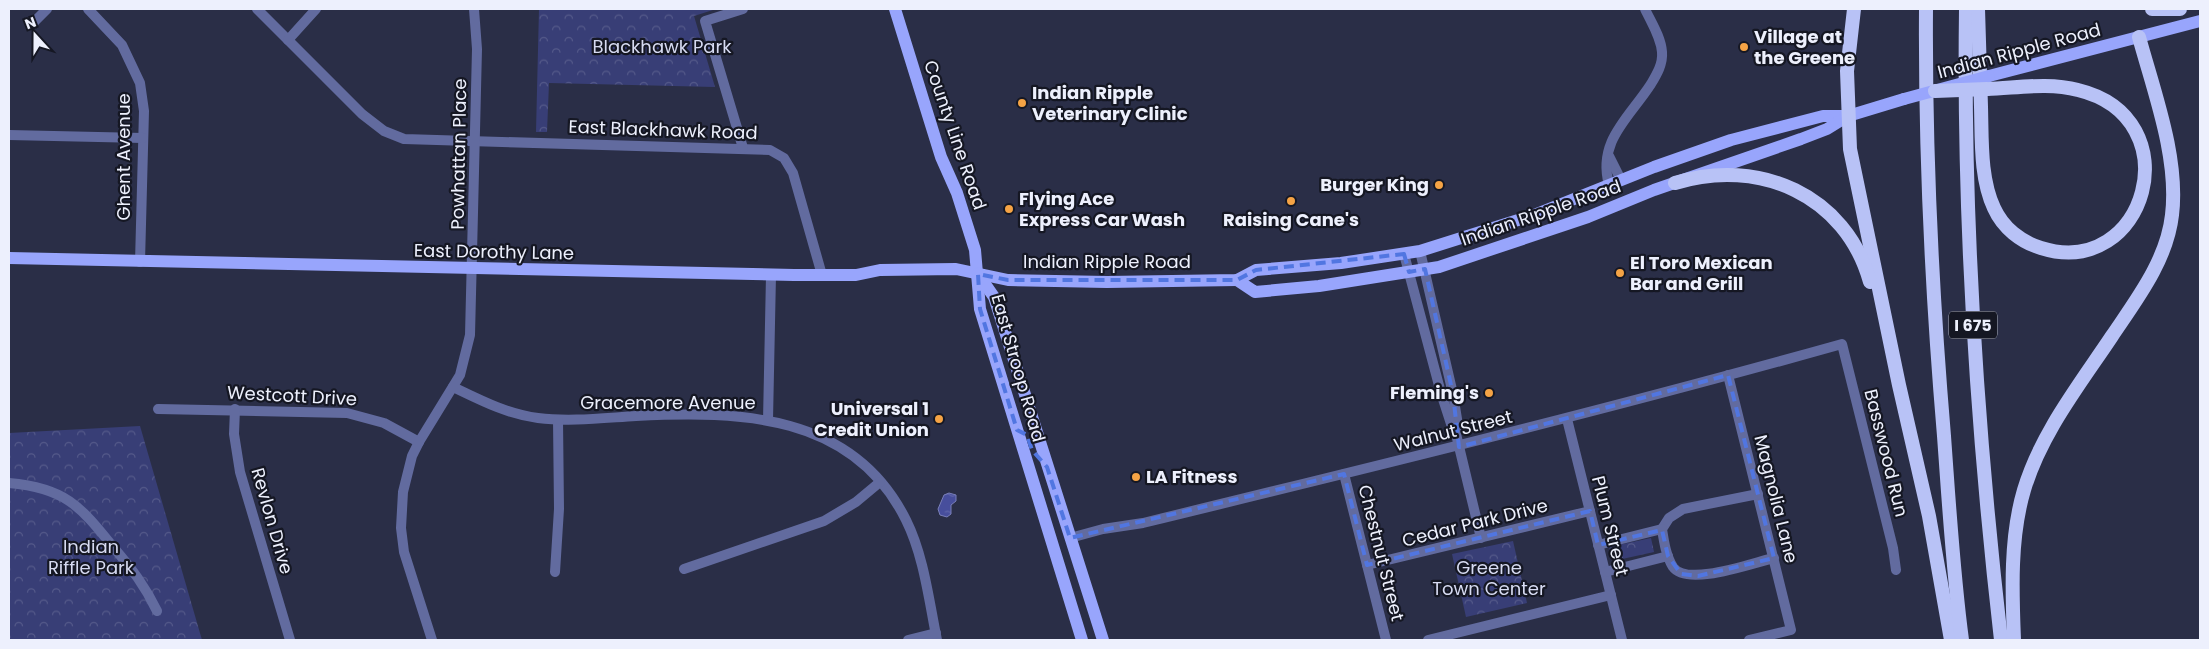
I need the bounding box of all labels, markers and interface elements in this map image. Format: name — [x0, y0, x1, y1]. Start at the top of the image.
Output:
north arrow — [10, 10, 60, 60]
text: N — [22, 12, 39, 34]
street label: Indian Ripple Road — [1935, 17, 2103, 84]
place label: Village at the Greene — [1754, 24, 1855, 70]
park label: Blackhawk Park — [593, 34, 732, 59]
marker: Village at the Greene — [1738, 41, 1750, 53]
street label: County Line Road — [918, 57, 993, 213]
street label: Powhattan Place — [445, 78, 472, 230]
place label: Indian Ripple Veterinary Clinic — [1032, 80, 1188, 126]
street label: Ghent Avenue — [111, 93, 136, 221]
marker: Indian Ripple Veterinary Clinic — [1016, 97, 1028, 109]
street label: East Blackhawk Road — [568, 114, 758, 145]
place label: Burger King — [1320, 172, 1429, 197]
street label: Indian Ripple Road — [1457, 173, 1624, 252]
marker: Burger King — [1433, 179, 1445, 191]
place label: Flying Ace Express Car Wash — [1019, 186, 1185, 232]
marker: Raising Cane's — [1285, 195, 1297, 207]
marker: Flying Ace Express Car Wash — [1003, 203, 1015, 215]
place label: Raising Cane's — [1223, 207, 1359, 232]
street label: East Dorothy Lane — [414, 238, 574, 265]
street label: Indian Ripple Road — [1023, 249, 1191, 274]
place label: El Toro Mexican Bar and Grill — [1630, 250, 1773, 296]
marker: El Toro Mexican Bar and Grill — [1614, 267, 1626, 279]
street label: East Stroop Road — [985, 291, 1052, 445]
road number: I 675 — [1949, 312, 1997, 338]
street label: Westcott Drive — [226, 380, 358, 411]
place label: Fleming's — [1390, 380, 1479, 405]
street label: Basswood Run — [1859, 386, 1914, 519]
marker: Fleming's — [1483, 387, 1495, 399]
street label: Gracemore Avenue — [580, 390, 756, 415]
place label: Universal 1 Credit Union — [814, 396, 929, 442]
street label: Walnut Street — [1391, 404, 1515, 457]
marker: Universal 1 Credit Union — [933, 413, 945, 425]
street label: Magnolia Lane — [1748, 432, 1804, 566]
place label: LA Fitness — [1146, 464, 1237, 489]
street label: Revlon Drive — [245, 465, 300, 577]
marker: LA Fitness — [1130, 471, 1142, 483]
street label: Plum Street — [1586, 473, 1635, 579]
street label: Chestnut Street — [1352, 482, 1411, 624]
street label: Cedar Park Drive — [1399, 492, 1550, 553]
park label: Indian Riffle Park — [48, 534, 135, 580]
park label: Greene Town Center — [1432, 555, 1546, 601]

